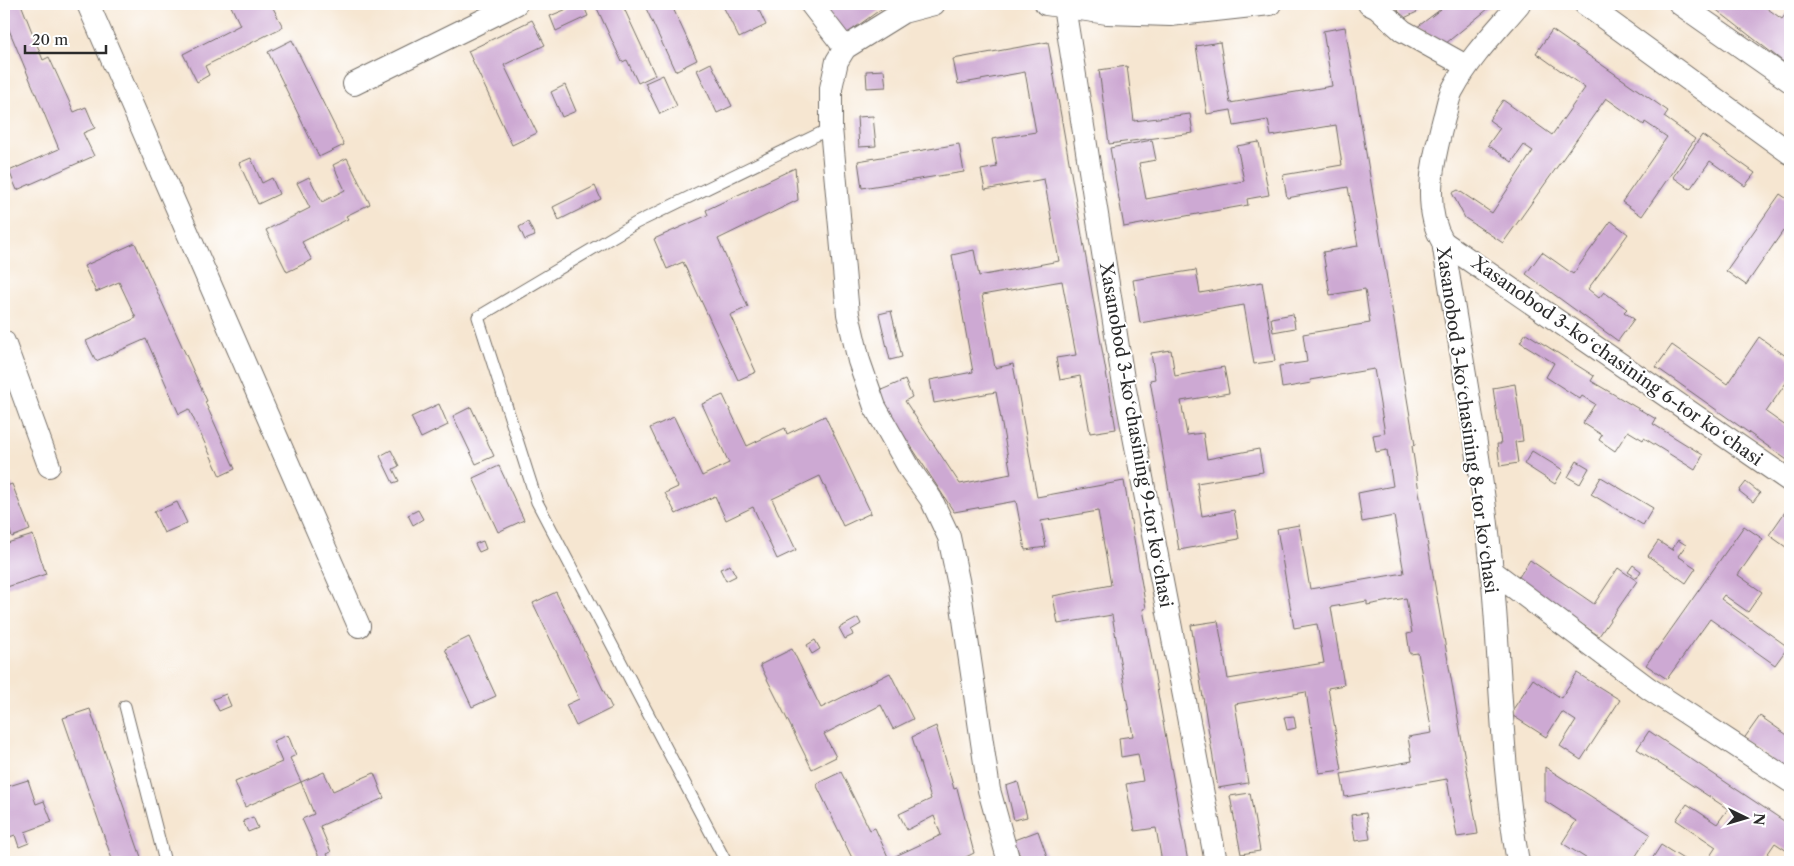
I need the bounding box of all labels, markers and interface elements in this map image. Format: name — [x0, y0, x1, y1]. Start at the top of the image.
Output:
scale bar — [25, 22, 106, 54]
text: 20 m — [32, 30, 68, 49]
street label: Xasanobod 3-koʻchasining 8-tor koʻchasi — [1432, 244, 1502, 595]
street label: Xasanobod 3-koʻchasining 6-tor koʻchasi — [1466, 251, 1767, 471]
street label: Xasanobod 3-koʻchasining 9-tor koʻchasi — [1095, 260, 1177, 610]
north arrow — [1722, 794, 1772, 844]
text: N — [1749, 812, 1768, 826]

